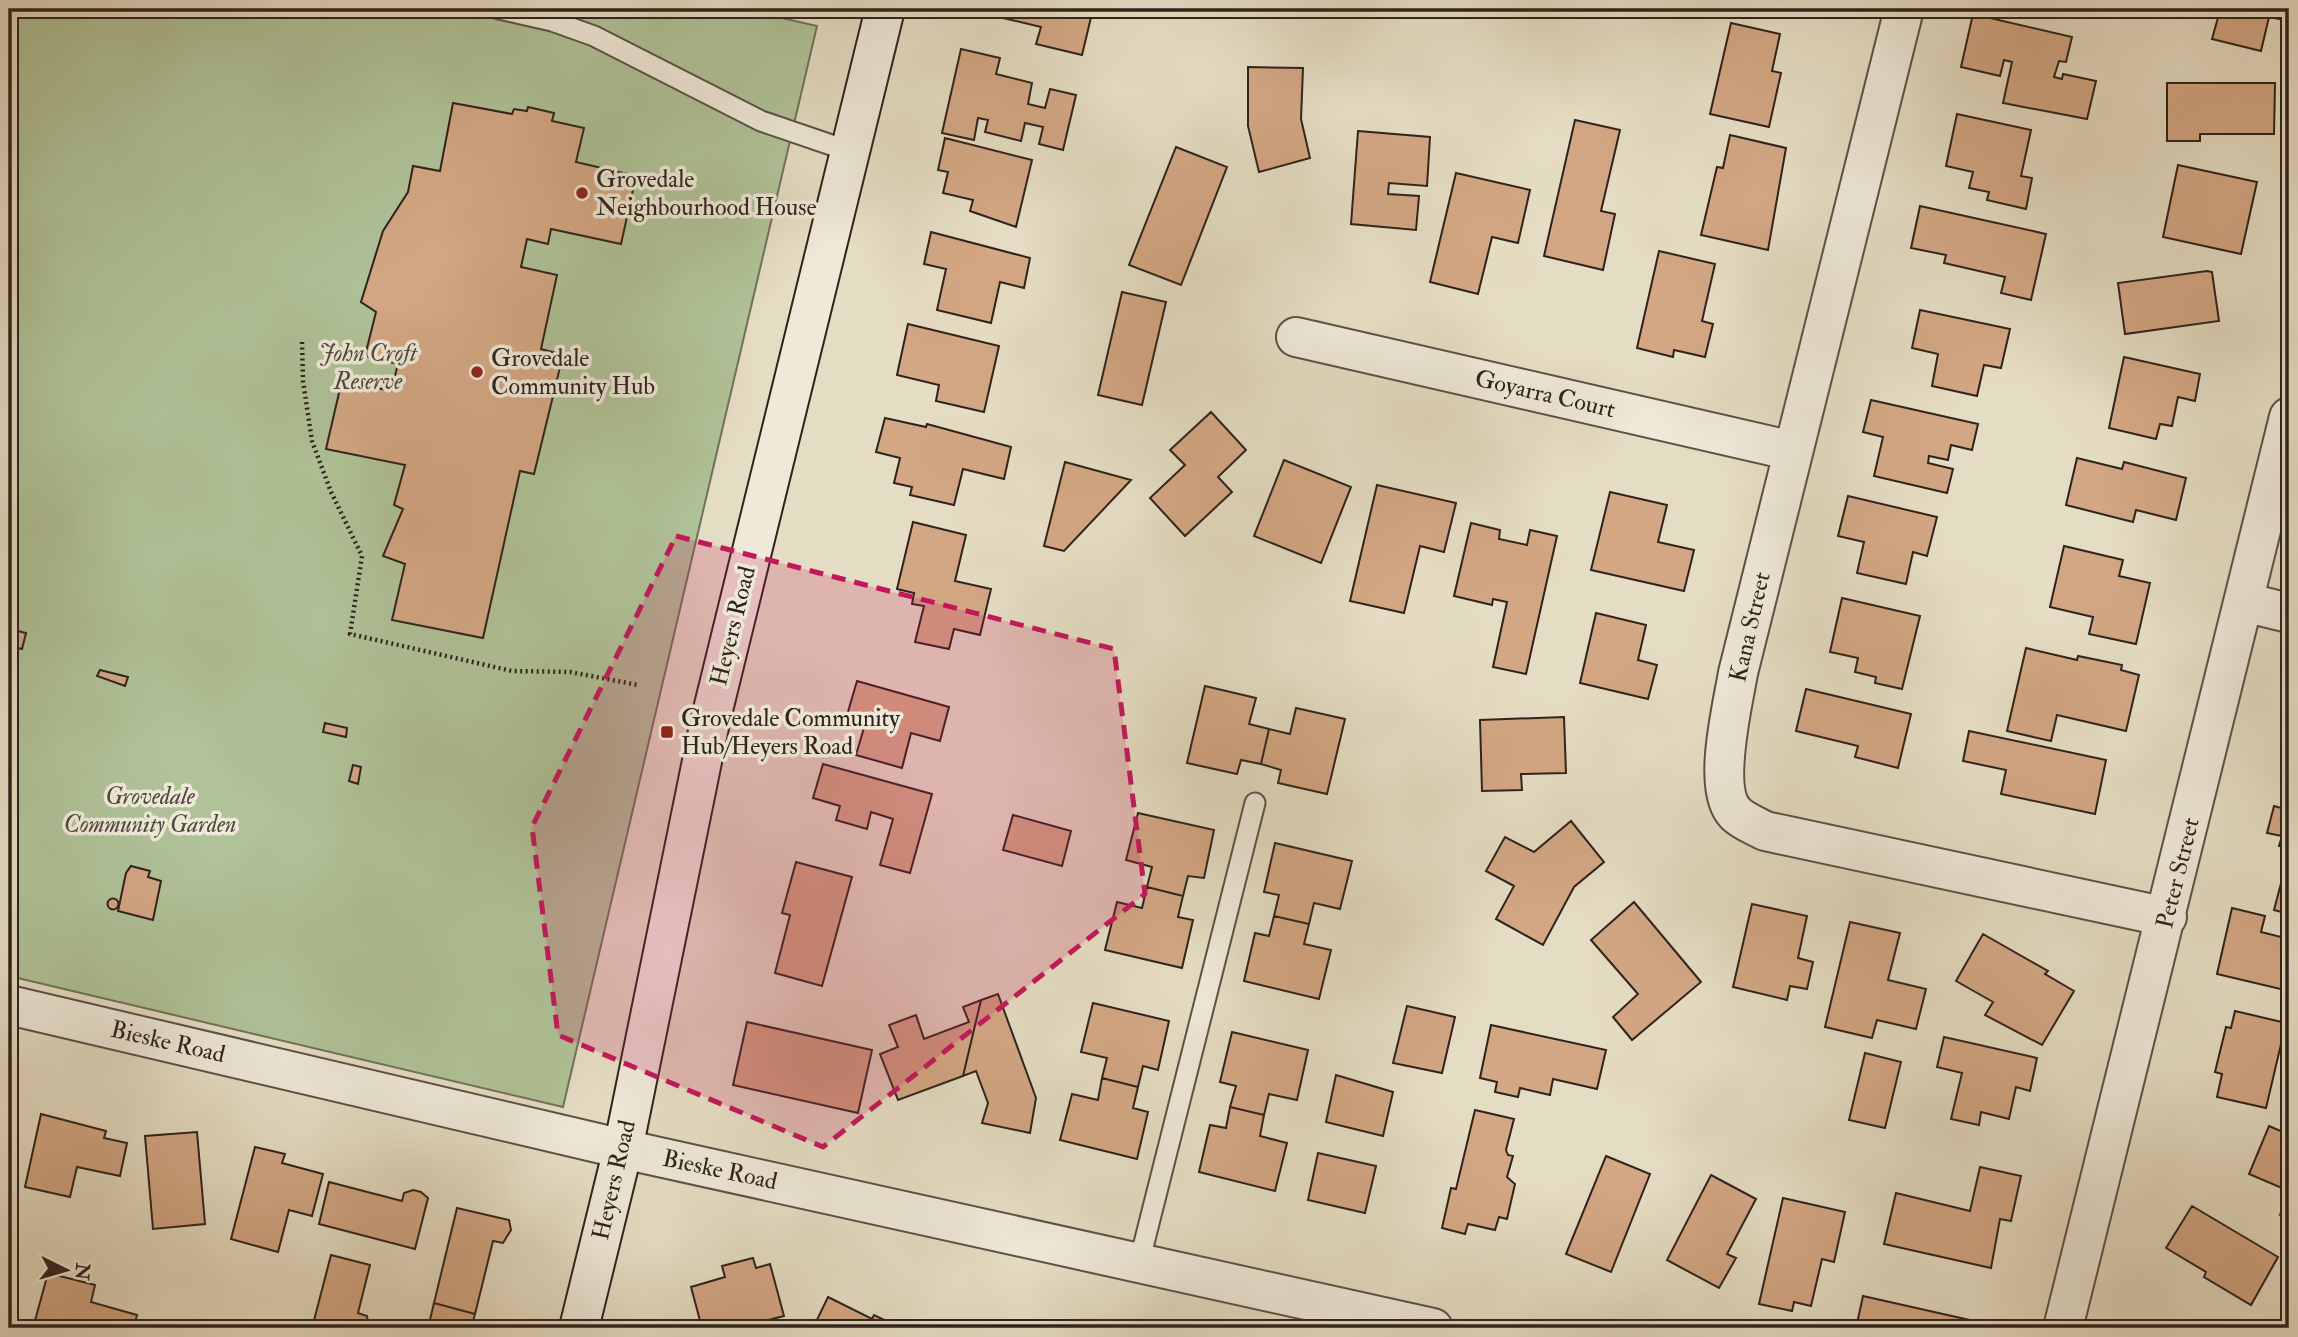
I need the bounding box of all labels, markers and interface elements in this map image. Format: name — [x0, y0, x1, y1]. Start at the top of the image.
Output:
place label: Grovedale Neighbourhood House — [596, 164, 816, 223]
marker: Grovedale Neighbourhood House — [574, 185, 590, 201]
park label: John Croft Reserve — [319, 338, 418, 397]
place label: Grovedale Community Hub — [491, 343, 655, 402]
street label: Goyarra Court — [1472, 363, 1618, 425]
marker: Grovedale Community Hub — [469, 364, 485, 380]
street label: Heyers Road — [703, 563, 763, 689]
street label: Kana Street — [1722, 569, 1778, 685]
place label: Grovedale Community Hub/Heyers Road — [681, 703, 900, 762]
marker: Grovedale Community Hub/Heyers Road — [659, 724, 675, 740]
park label: Grovedale Community Garden — [64, 781, 236, 840]
street label: Peter Street — [2149, 814, 2207, 932]
street label: Bieske Road — [108, 1014, 228, 1070]
street label: Heyers Road — [585, 1117, 643, 1243]
street label: Bieske Road — [660, 1143, 780, 1197]
north arrow — [32, 1236, 102, 1306]
text: N — [69, 1261, 95, 1282]

